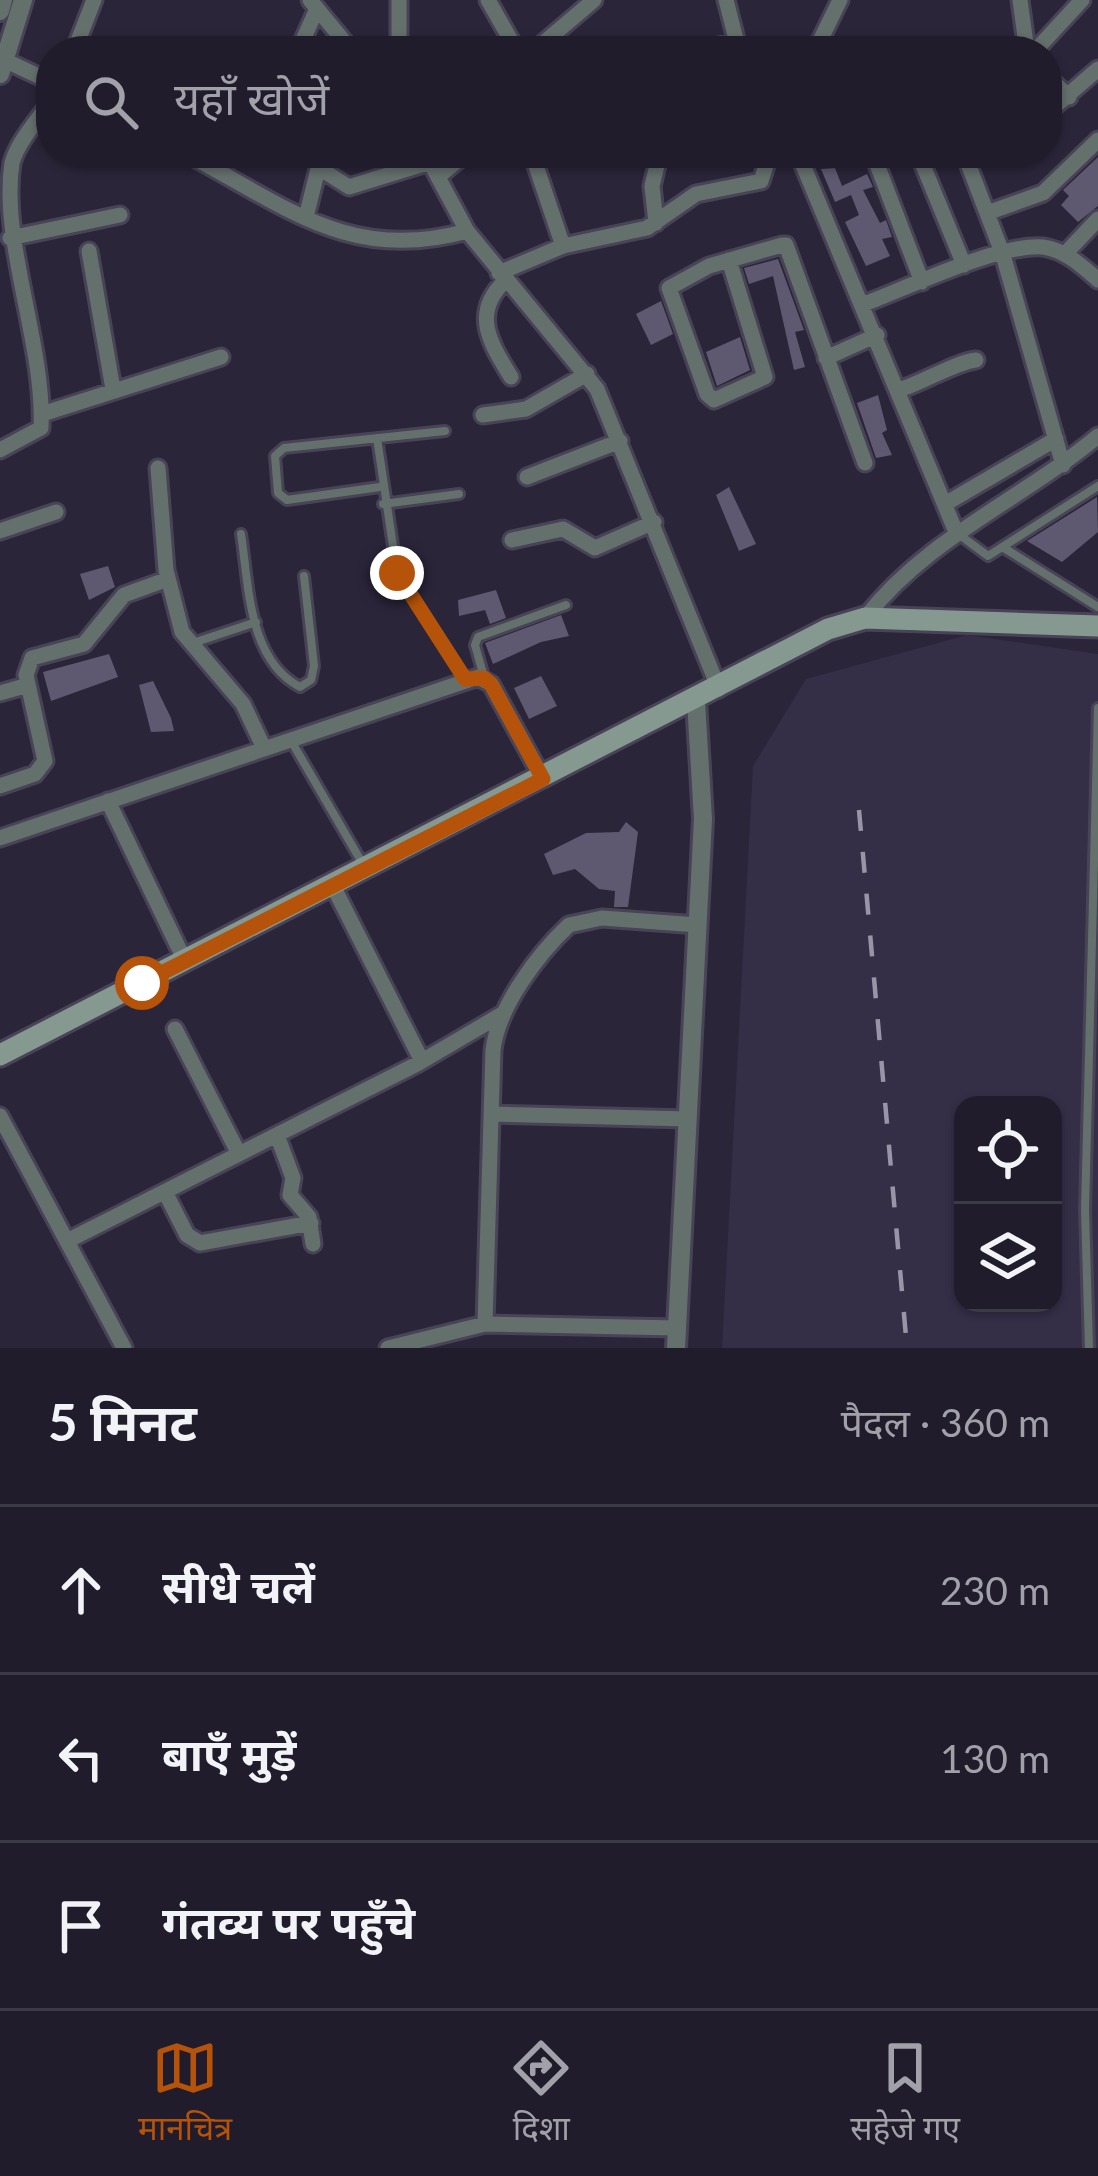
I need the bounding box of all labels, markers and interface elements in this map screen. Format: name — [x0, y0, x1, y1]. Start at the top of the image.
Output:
search box — [36, 36, 1062, 168]
icon: search — [78, 69, 144, 135]
text: यहाँ खोजें — [174, 71, 329, 125]
route end — [370, 546, 424, 600]
route start — [115, 956, 169, 1010]
map controls — [954, 1096, 1062, 1312]
button: locate — [954, 1096, 1062, 1204]
button: layers — [954, 1204, 1062, 1312]
text: 5 मिनट — [48, 1391, 197, 1452]
text: पैदल · 360 m — [841, 1399, 1050, 1445]
icon: ahead — [48, 1557, 114, 1623]
text: सीधे चलें — [162, 1559, 315, 1613]
text: 230 m — [940, 1567, 1050, 1613]
icon: left — [48, 1725, 114, 1791]
text: बाएँ मुड़ें — [162, 1727, 296, 1781]
text: 130 m — [940, 1735, 1050, 1781]
icon: arrive — [48, 1893, 114, 1959]
text: गंतव्य पर पहुँचे — [162, 1895, 415, 1949]
tab: मानचित्र — [138, 2035, 232, 2153]
tab: दिशा — [508, 2035, 574, 2153]
tab: सहेजे गए — [850, 2035, 960, 2153]

